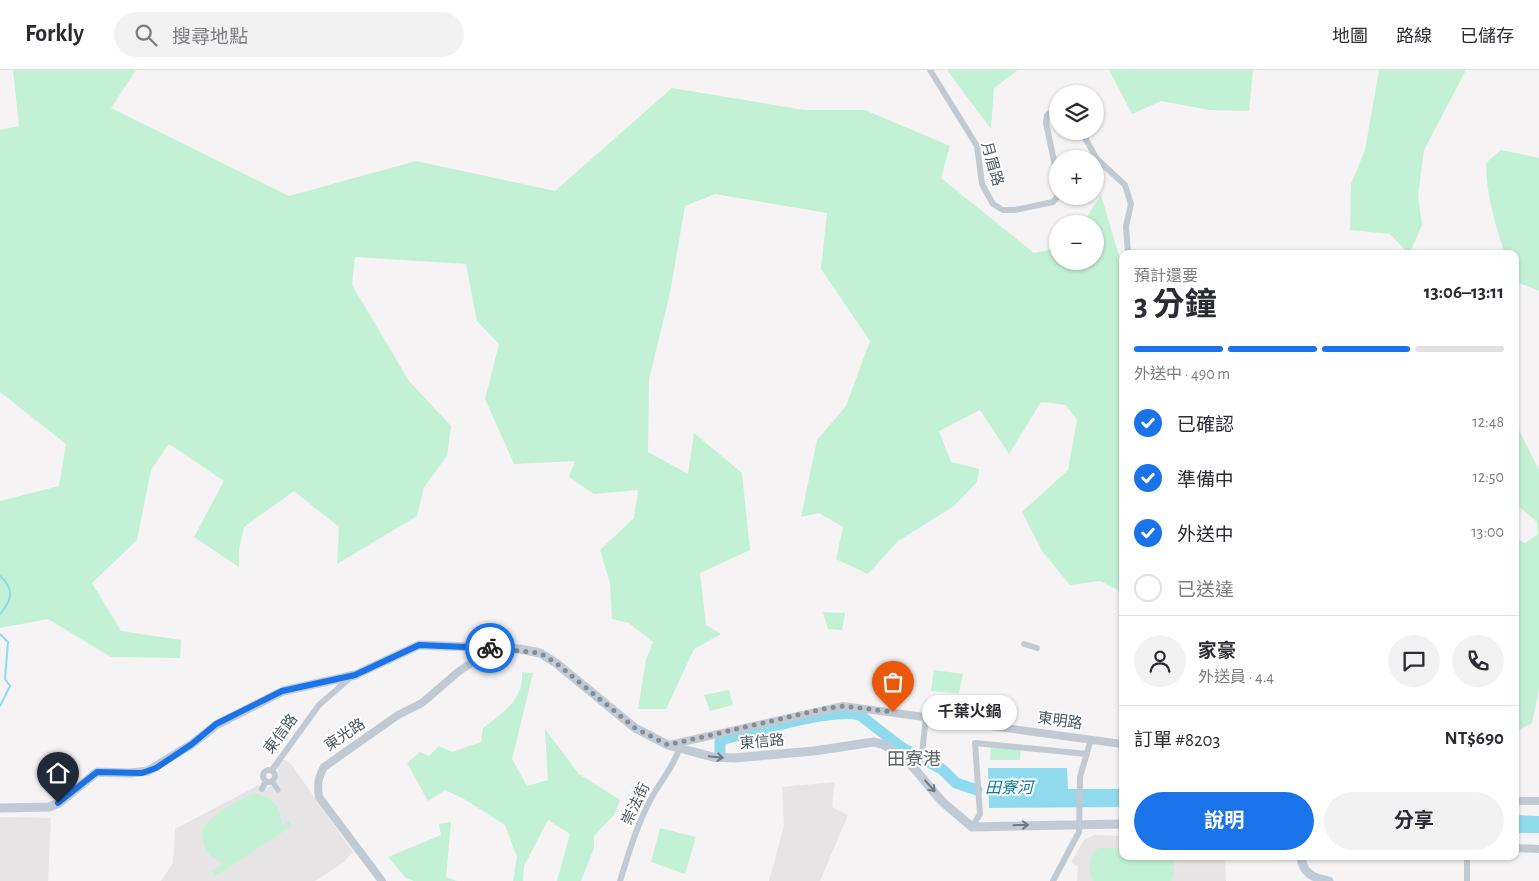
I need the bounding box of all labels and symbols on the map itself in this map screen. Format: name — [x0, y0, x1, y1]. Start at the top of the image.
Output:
street label: 月眉路 — [979, 140, 1006, 188]
courier — [465, 623, 515, 673]
pin — [872, 661, 914, 712]
callout: 千葉火鍋 — [923, 694, 1018, 730]
street label: 東明路 — [1037, 709, 1083, 732]
street label: 東信路 — [261, 711, 301, 756]
street label: 東光路 — [322, 715, 368, 754]
street label: 東信路 — [739, 732, 785, 751]
district label: 田寮港 — [887, 749, 941, 769]
pin — [37, 752, 79, 803]
one-way arrow — [707, 752, 723, 762]
water label: 田寮河 — [985, 779, 1036, 796]
street label: 崇法街 — [618, 780, 653, 828]
one-way arrow — [924, 780, 935, 793]
one-way arrow — [1012, 820, 1029, 830]

